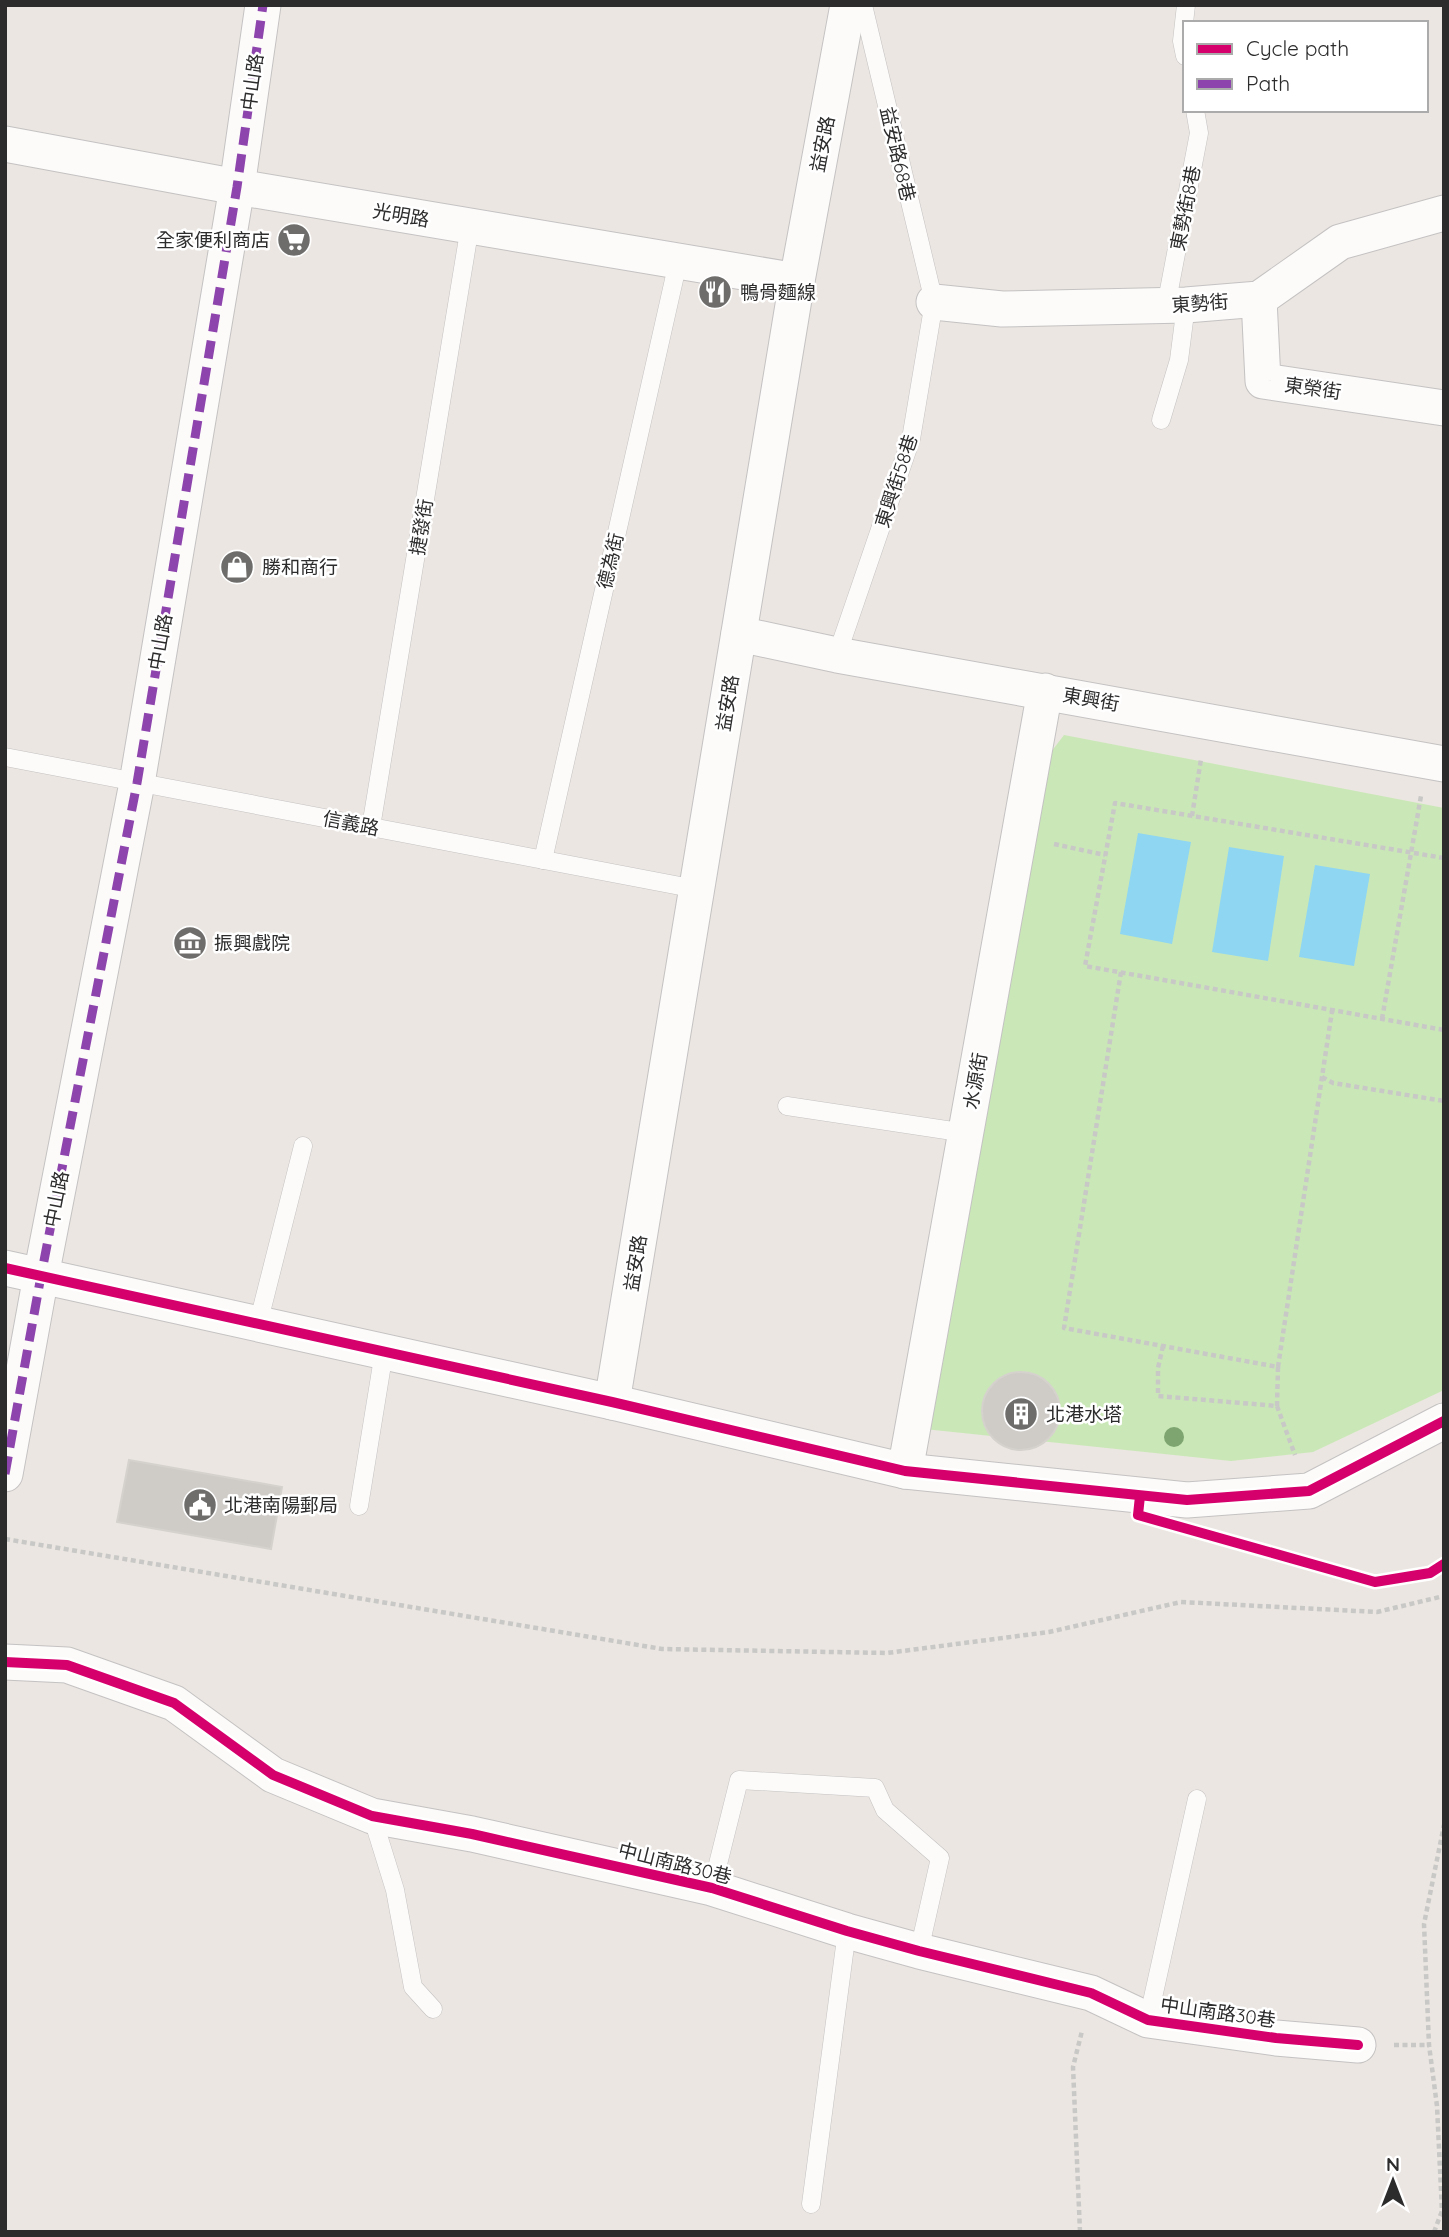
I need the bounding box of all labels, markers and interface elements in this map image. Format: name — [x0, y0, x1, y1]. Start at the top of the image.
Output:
legend — [1183, 21, 1428, 112]
text: Cycle path — [1246, 35, 1349, 61]
street label: 中山路 — [236, 52, 268, 112]
text: Path — [1246, 70, 1290, 96]
street label: 益安路68巷 — [875, 104, 921, 204]
street label: 益安路 — [805, 114, 839, 174]
street label: 東勢街8巷 — [1165, 163, 1205, 253]
street label: 光明路 — [371, 198, 431, 232]
supermarket icon: 全家便利商店 — [275, 221, 313, 259]
place label: 全家便利商店 — [156, 228, 270, 252]
restaurant icon: 鴨骨麵線 — [696, 273, 734, 311]
place label: 鴨骨麵線 — [740, 280, 816, 304]
street label: 東勢街 — [1171, 289, 1229, 317]
street label: 東榮街 — [1283, 372, 1343, 404]
street label: 東興街58巷 — [870, 431, 922, 531]
street label: 捷發街 — [405, 497, 437, 557]
street label: 德為街 — [592, 531, 628, 591]
shop icon: 勝和商行 — [218, 548, 256, 586]
place label: 勝和商行 — [262, 555, 338, 579]
street label: 中山路 — [143, 612, 177, 672]
street label: 益安路 — [711, 673, 743, 733]
street label: 東興街 — [1061, 682, 1121, 716]
street label: 信義路 — [321, 806, 381, 840]
museum icon: 振興戲院 — [171, 924, 209, 962]
place label: 振興戲院 — [214, 931, 290, 955]
street label: 水源街 — [958, 1051, 992, 1111]
street label: 中山路 — [39, 1169, 73, 1229]
street label: 益安路 — [619, 1233, 651, 1293]
building icon: 北港水塔 — [1002, 1395, 1040, 1433]
place label: 北港水塔 — [1046, 1402, 1122, 1426]
public building icon: 北港南陽郵局 — [181, 1486, 219, 1524]
place label: 北港南陽郵局 — [224, 1493, 338, 1517]
street label: 中山南路30巷 — [616, 1837, 734, 1889]
street label: 中山南路30巷 — [1159, 1992, 1277, 2032]
north arrow — [1358, 2146, 1428, 2216]
text: N — [1386, 2152, 1400, 2176]

